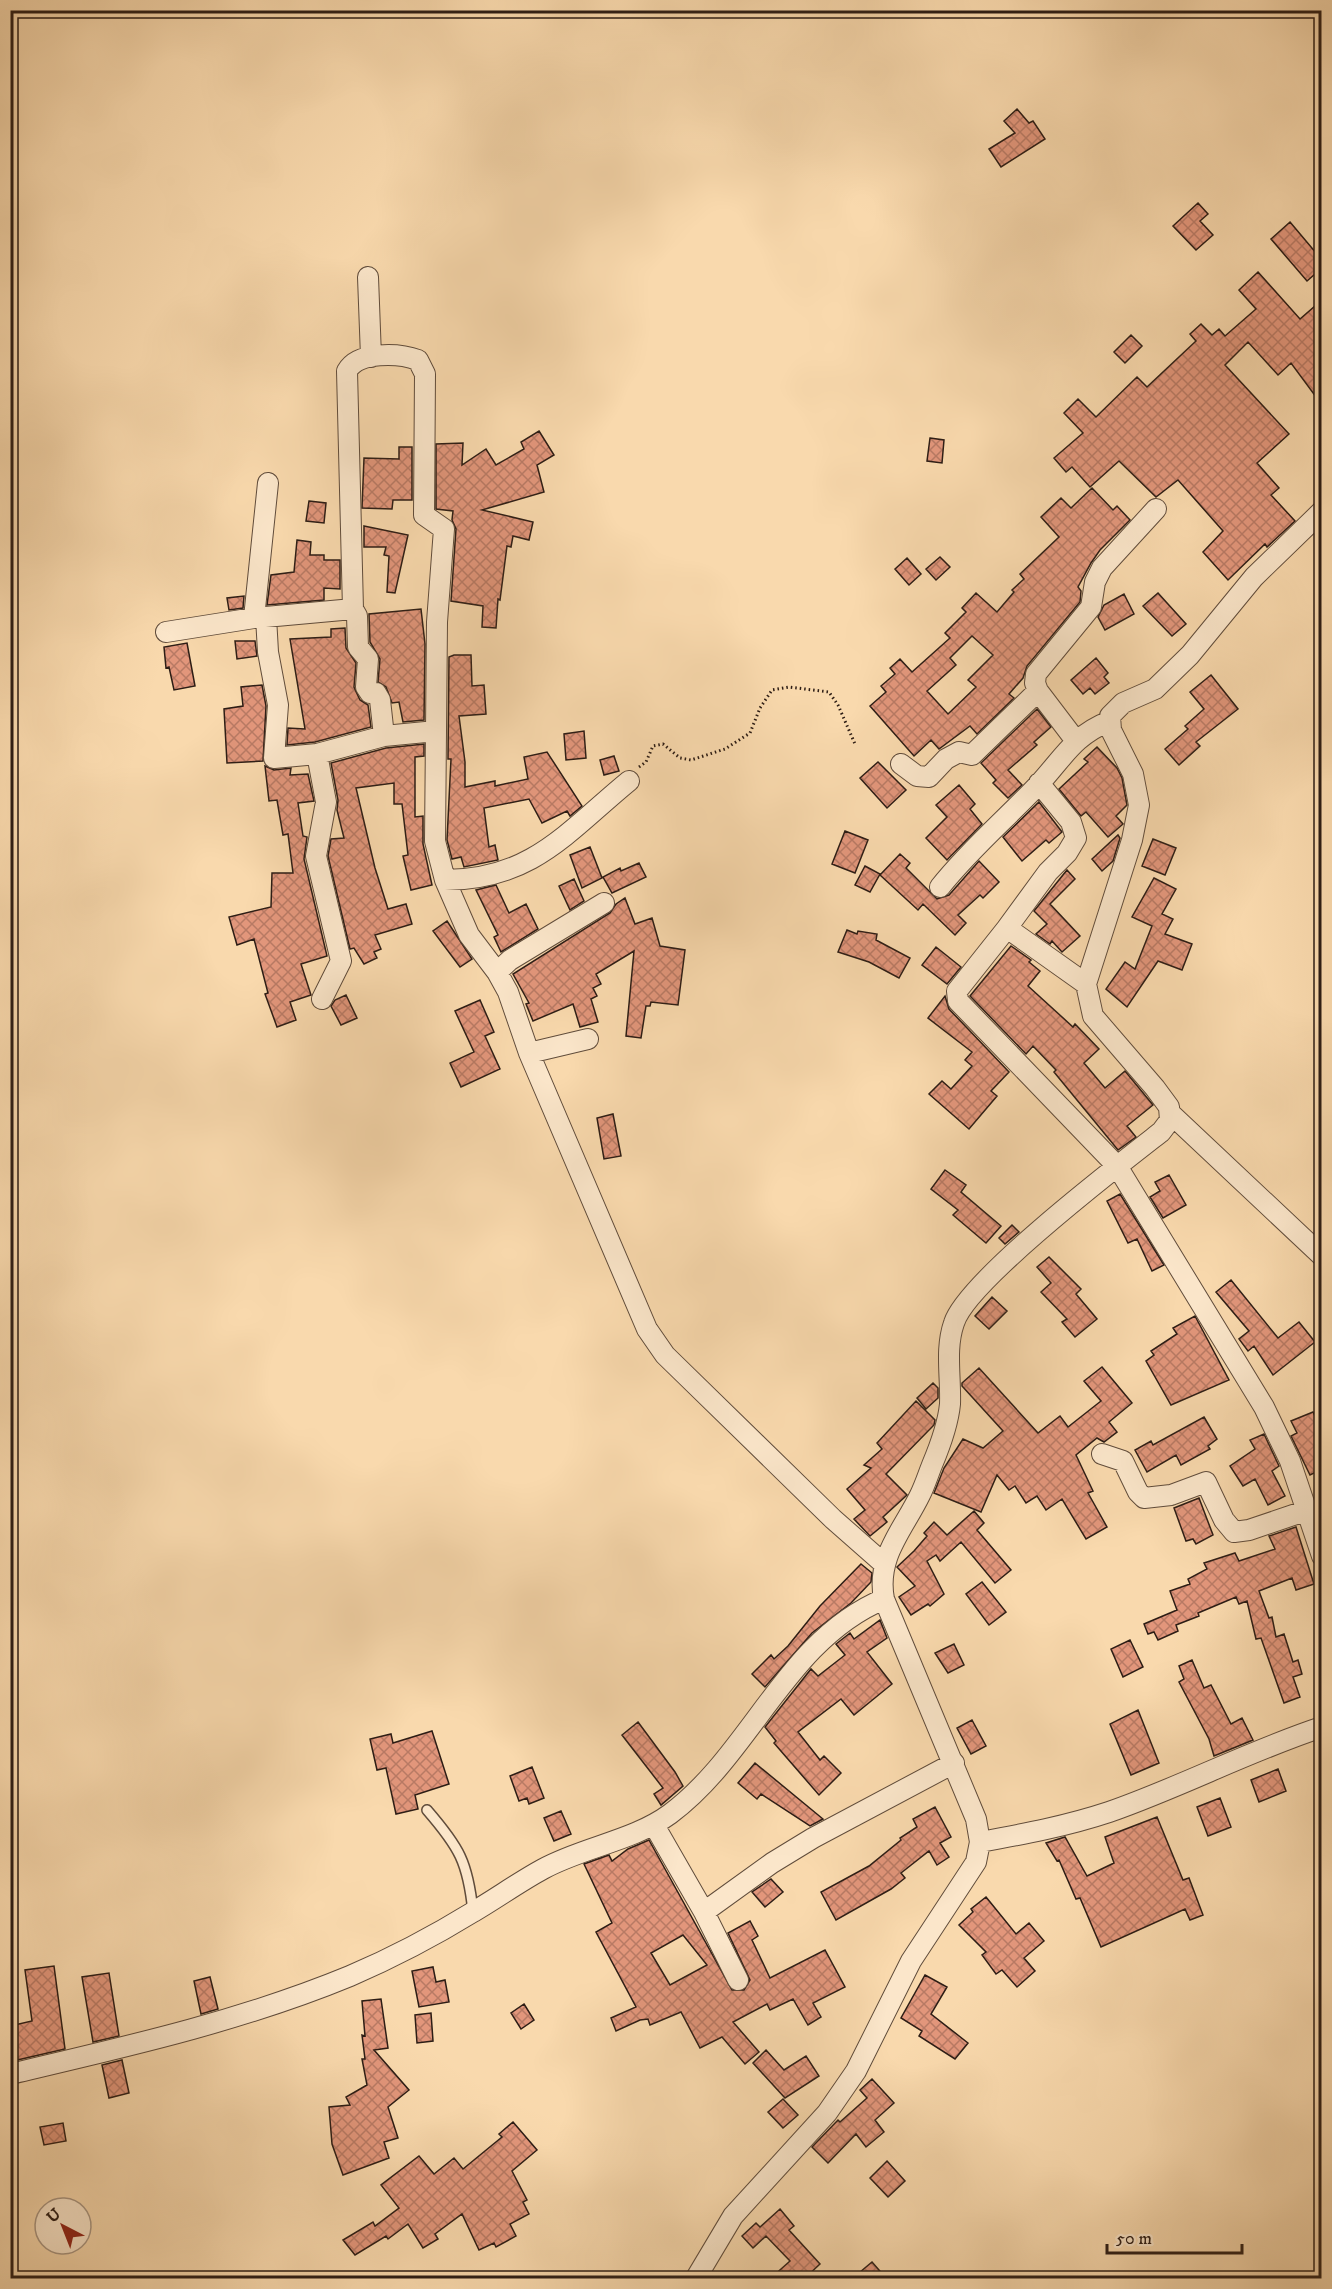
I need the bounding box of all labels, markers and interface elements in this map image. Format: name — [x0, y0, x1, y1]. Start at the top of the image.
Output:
north arrow — [33, 2196, 93, 2256]
text: U — [42, 2204, 65, 2227]
scale bar — [1107, 2217, 1242, 2255]
text: 50 m — [1116, 2228, 1152, 2250]

